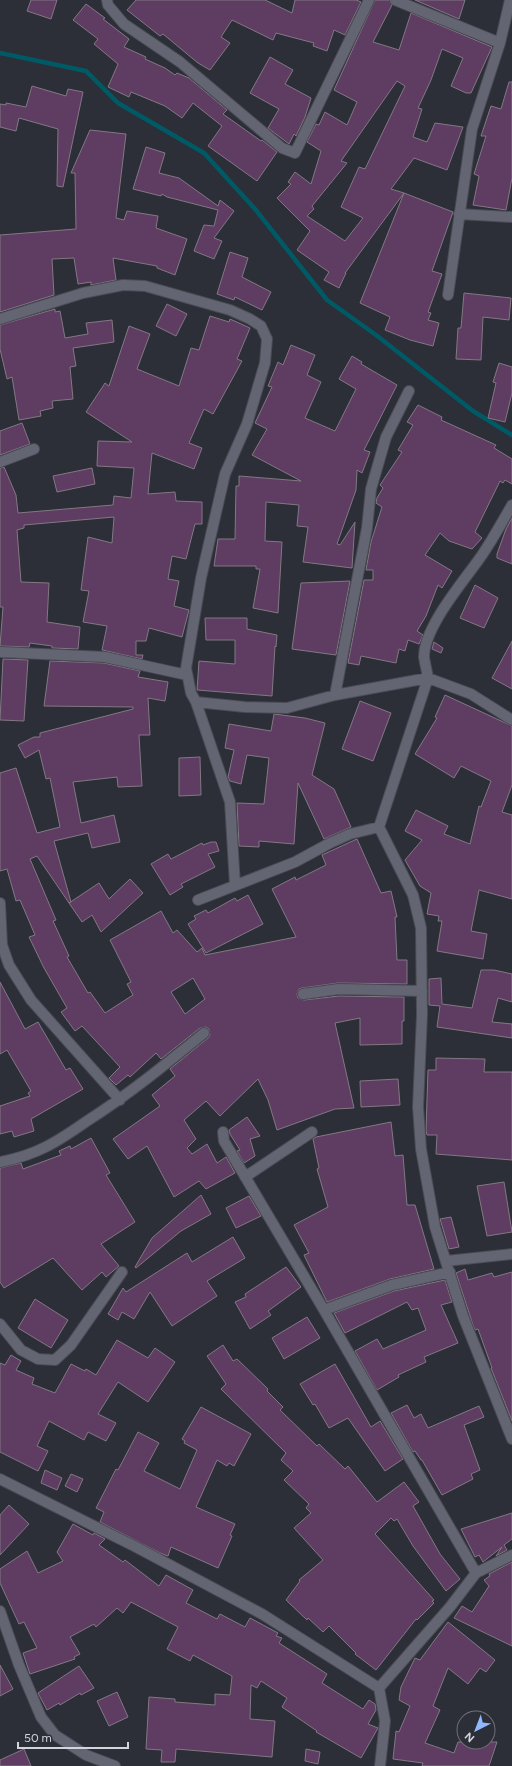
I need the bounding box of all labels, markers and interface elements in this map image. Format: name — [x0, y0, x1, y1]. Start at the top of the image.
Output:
north arrow — [456, 1710, 496, 1750]
scale bar — [18, 1724, 128, 1750]
text: N — [462, 1729, 477, 1745]
text: 50 m — [24, 1731, 52, 1745]

